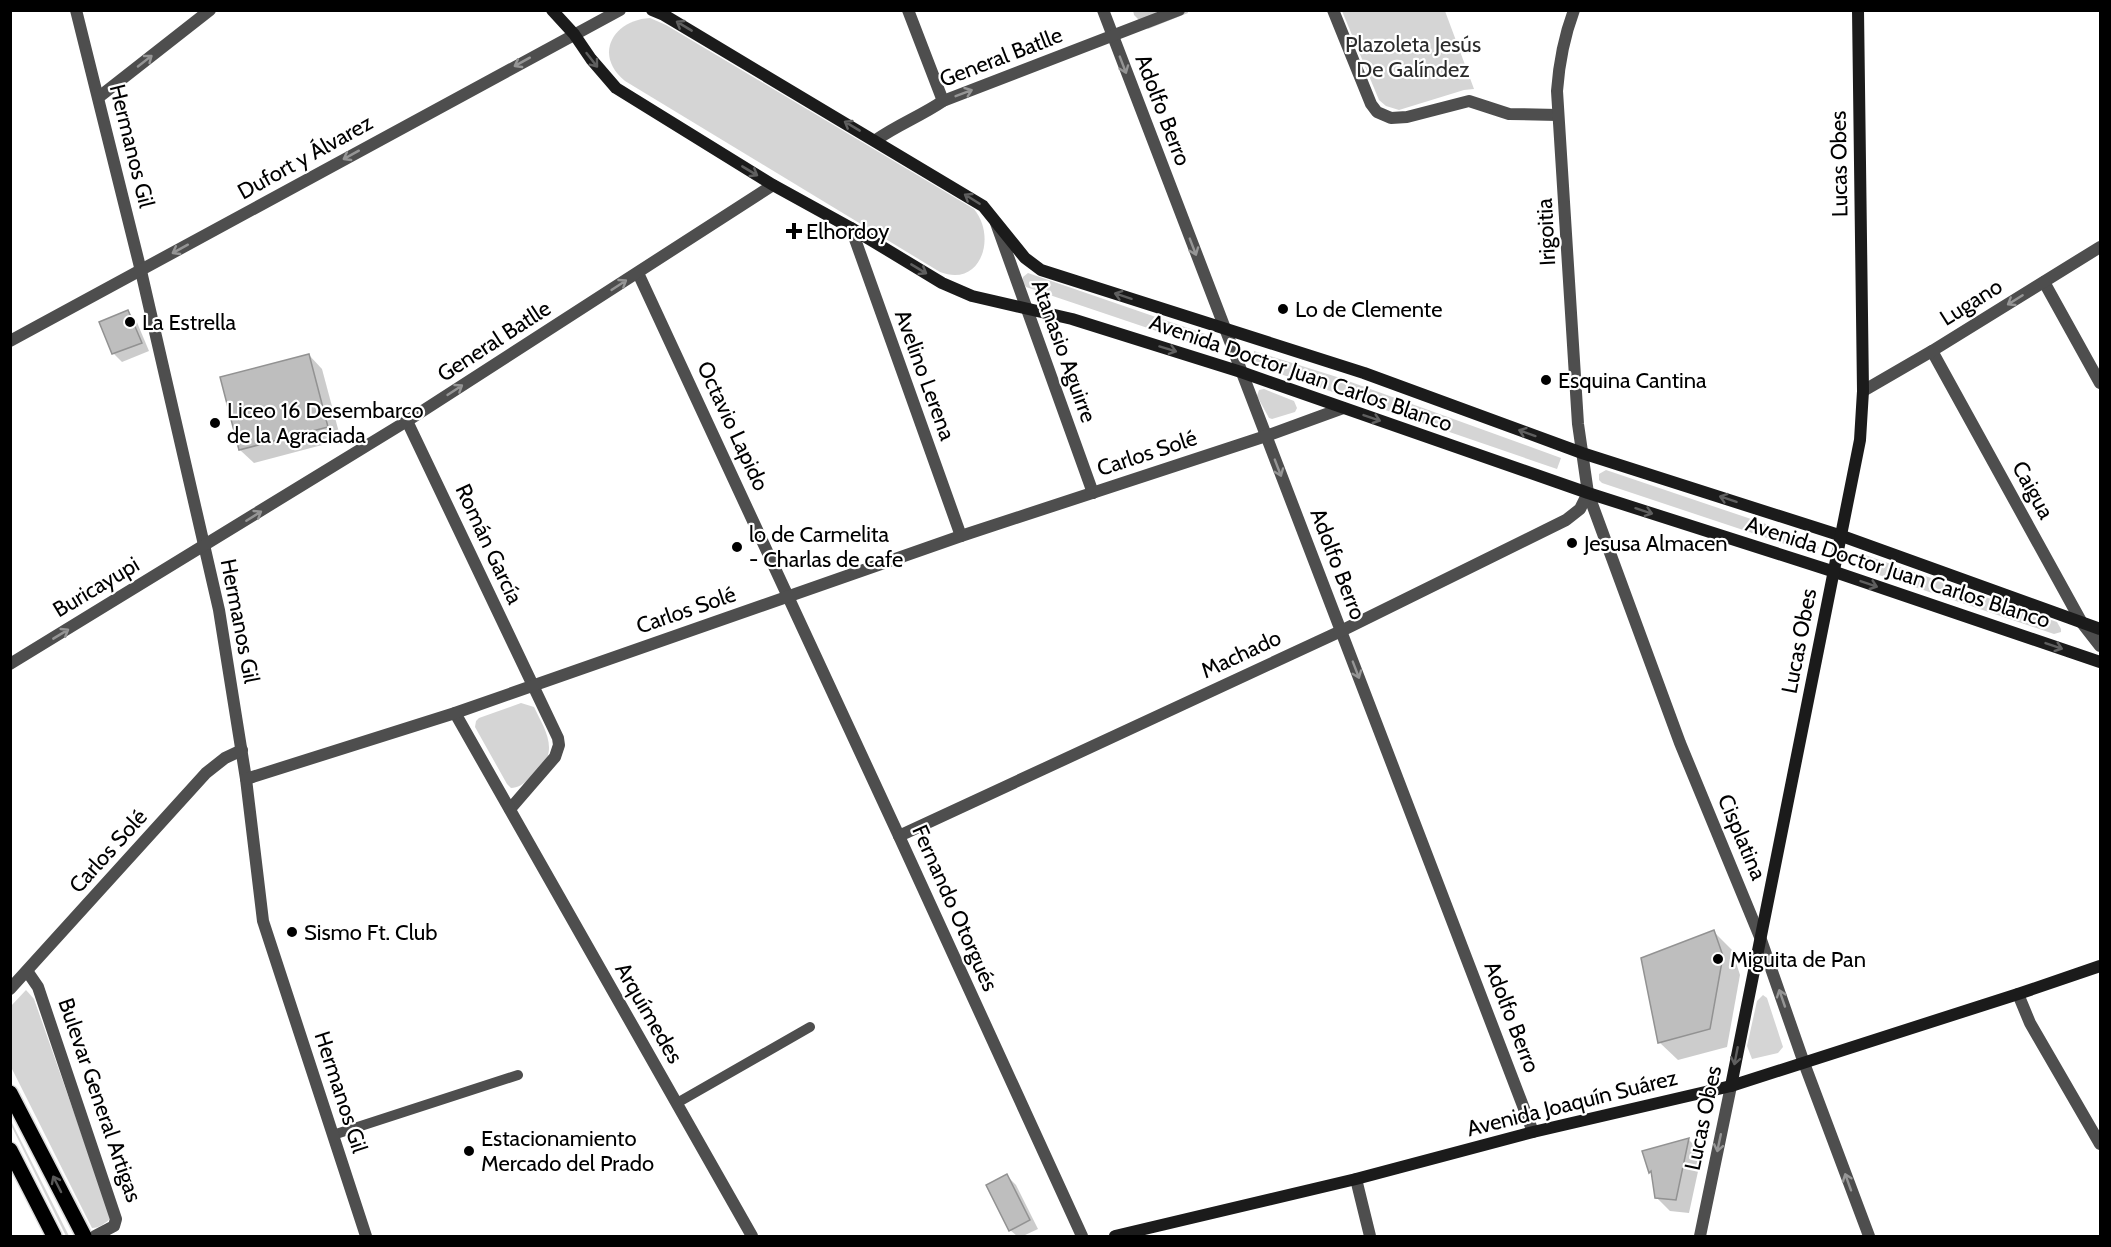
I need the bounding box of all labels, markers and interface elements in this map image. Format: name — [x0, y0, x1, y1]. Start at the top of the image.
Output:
one-way arrow — [676, 20, 693, 32]
street label: General Batlle — [936, 21, 1066, 93]
park label: Plazoleta Jesús De Galíndez — [1345, 31, 1481, 83]
street label: Adolfo Berro — [1129, 51, 1197, 169]
one-way arrow — [585, 52, 598, 68]
one-way arrow — [137, 55, 153, 68]
one-way arrow — [1119, 55, 1130, 74]
one-way arrow — [514, 57, 532, 68]
street label: Hermanos Gil — [104, 81, 161, 211]
one-way arrow — [954, 87, 973, 98]
street label: Dufort y Álvarez — [233, 109, 377, 205]
street label: Lucas Obes — [1825, 111, 1853, 217]
one-way arrow — [844, 119, 861, 131]
one-way arrow — [343, 150, 360, 162]
one-way arrow — [741, 166, 758, 178]
one-way arrow — [964, 192, 981, 204]
street label: Irigoitia — [1531, 197, 1561, 266]
place label: Elhordoy — [806, 218, 889, 245]
marker: Elhordoy — [787, 224, 801, 238]
one-way arrow — [1189, 237, 1200, 256]
one-way arrow — [172, 243, 189, 255]
one-way arrow — [910, 263, 927, 275]
street label: Lugano — [1935, 272, 2007, 332]
street label: Atanasio Aguirre — [1026, 276, 1102, 426]
one-way arrow — [610, 279, 627, 291]
one-way arrow — [1114, 290, 1133, 301]
street label: General Batlle — [432, 294, 556, 388]
one-way arrow — [2007, 294, 2024, 306]
place label: Lo de Clemente — [1295, 296, 1442, 323]
marker: Lo de Clemente — [1276, 302, 1290, 316]
street label: Avelino Lerena — [889, 306, 961, 444]
street label: Avenida Doctor Juan Carlos Blanco — [1146, 308, 1456, 438]
place label: La Estrella — [142, 309, 236, 336]
marker: La Estrella — [123, 315, 137, 329]
one-way arrow — [1158, 344, 1177, 355]
street label: Octavio Lapido — [691, 357, 775, 495]
place label: Esquina Cantina — [1558, 367, 1707, 394]
marker: Esquina Cantina — [1539, 373, 1553, 387]
one-way arrow — [446, 384, 463, 396]
place label: Liceo 16 Desembarco de la Agraciada — [227, 397, 424, 449]
one-way arrow — [1362, 414, 1381, 425]
marker: Liceo 16 Desembarco de la Agraciada — [208, 416, 222, 430]
street label: Carlos Solé — [1094, 424, 1200, 482]
one-way arrow — [1518, 426, 1537, 437]
street label: Caigua — [2006, 456, 2060, 524]
one-way arrow — [1274, 459, 1285, 477]
street label: Román García — [449, 480, 529, 609]
one-way arrow — [1719, 493, 1738, 504]
street label: Adolfo Berro — [1304, 505, 1372, 623]
one-way arrow — [1634, 506, 1653, 517]
one-way arrow — [245, 509, 262, 521]
street label: Avenida Doctor Juan Carlos Blanco — [1742, 510, 2054, 634]
place label: lo de Carmelita - Charlas de cafe — [749, 521, 903, 573]
place label: Jesusa Almacen — [1583, 530, 1728, 557]
marker: Jesusa Almacen — [1565, 536, 1579, 550]
marker: lo de Carmelita - Charlas de cafe — [730, 540, 744, 554]
street label: Buricayupi — [48, 551, 144, 623]
street label: Hermanos Gil — [215, 556, 265, 686]
one-way arrow — [1859, 579, 1878, 590]
street label: Carlos Solé — [633, 580, 739, 640]
street label: Lucas Obes — [1776, 586, 1822, 696]
street label: Machado — [1197, 624, 1285, 684]
one-way arrow — [52, 627, 69, 639]
one-way arrow — [2044, 642, 2063, 653]
one-way arrow — [1351, 660, 1362, 679]
street label: Cisplatina — [1712, 790, 1772, 884]
street label: Carlos Solé — [63, 803, 153, 899]
street label: Fernando Otorgués — [906, 821, 1004, 995]
place label: Sismo Ft. Club — [304, 919, 438, 946]
marker: Sismo Ft. Club — [285, 925, 299, 939]
place label: Miguita de Pan — [1730, 946, 1866, 973]
marker: Miguita de Pan — [1711, 952, 1725, 966]
street label: Arquímedes — [609, 958, 689, 1068]
street label: Adolfo Berro — [1478, 958, 1546, 1076]
one-way arrow — [1775, 990, 1786, 1008]
street label: Bulevar General Artigas — [52, 994, 148, 1206]
street label: Hermanos Gil — [309, 1028, 374, 1157]
one-way arrow — [1730, 1046, 1741, 1066]
street label: Lucas Obes — [1679, 1063, 1727, 1173]
street label: Avenida Joaquín Suárez — [1464, 1064, 1680, 1142]
place label: Estacionamiento Mercado del Prado — [481, 1125, 654, 1177]
one-way arrow — [1713, 1133, 1724, 1152]
marker: Estacionamiento Mercado del Prado — [462, 1144, 476, 1158]
one-way arrow — [1842, 1173, 1853, 1192]
one-way arrow — [51, 1176, 62, 1194]

